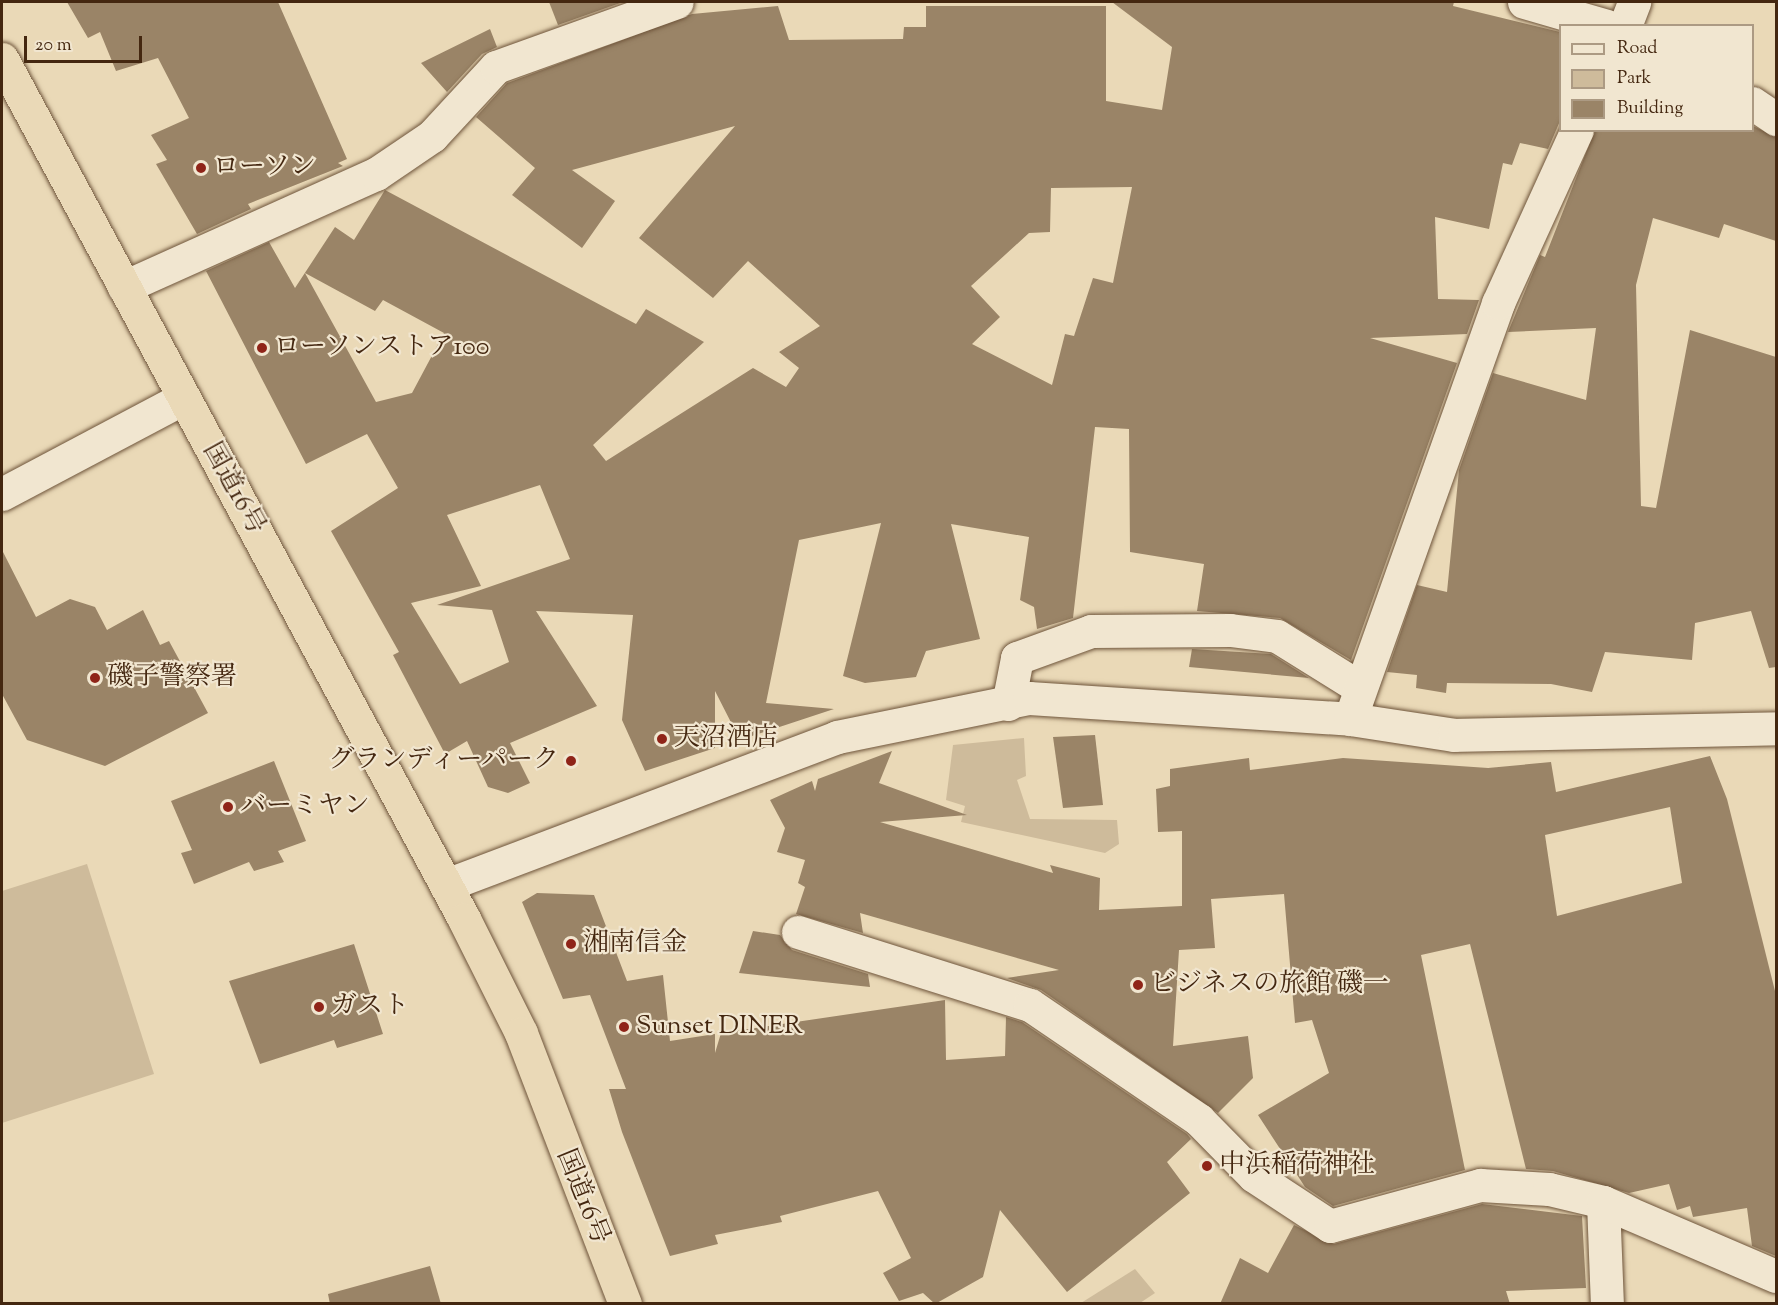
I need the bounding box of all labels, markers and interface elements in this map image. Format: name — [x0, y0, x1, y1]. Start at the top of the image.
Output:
scale bar — [27, 24, 146, 62]
legend — [1559, 24, 1754, 132]
text: 20 m — [35, 33, 72, 59]
text: Road — [1617, 36, 1657, 62]
text: Park — [1617, 66, 1651, 92]
text: Building — [1617, 96, 1683, 122]
place label: ローソン — [213, 152, 317, 184]
marker: ローソン — [194, 161, 208, 175]
place label: ローソンストア100 — [274, 332, 492, 364]
marker: ローソンストア100 — [255, 341, 269, 355]
street label: 国道16号 — [195, 438, 271, 540]
place label: 磯子警察署 — [107, 662, 237, 694]
marker: 磯子警察署 — [88, 671, 102, 685]
place label: 天沼酒店 — [674, 723, 778, 755]
marker: 天沼酒店 — [655, 732, 669, 746]
place label: グランディーパーク — [325, 745, 559, 777]
marker: グランディーパーク — [564, 754, 578, 768]
place label: バーミヤン — [240, 791, 370, 823]
marker: バーミヤン — [221, 800, 235, 814]
place label: 湘南信金 — [583, 928, 687, 960]
marker: 湘南信金 — [564, 937, 578, 951]
place label: ビジネスの旅館 磯一 — [1150, 969, 1390, 1001]
marker: ビジネスの旅館 磯一 — [1131, 978, 1145, 992]
place label: ガスト — [331, 991, 409, 1023]
marker: ガスト — [312, 1000, 326, 1014]
place label: Sunset DINER — [636, 1011, 803, 1043]
marker: Sunset DINER — [617, 1020, 631, 1034]
street label: 国道16号 — [549, 1145, 615, 1249]
place label: 中浜稲荷神社 — [1219, 1150, 1375, 1182]
marker: 中浜稲荷神社 — [1200, 1159, 1214, 1173]

